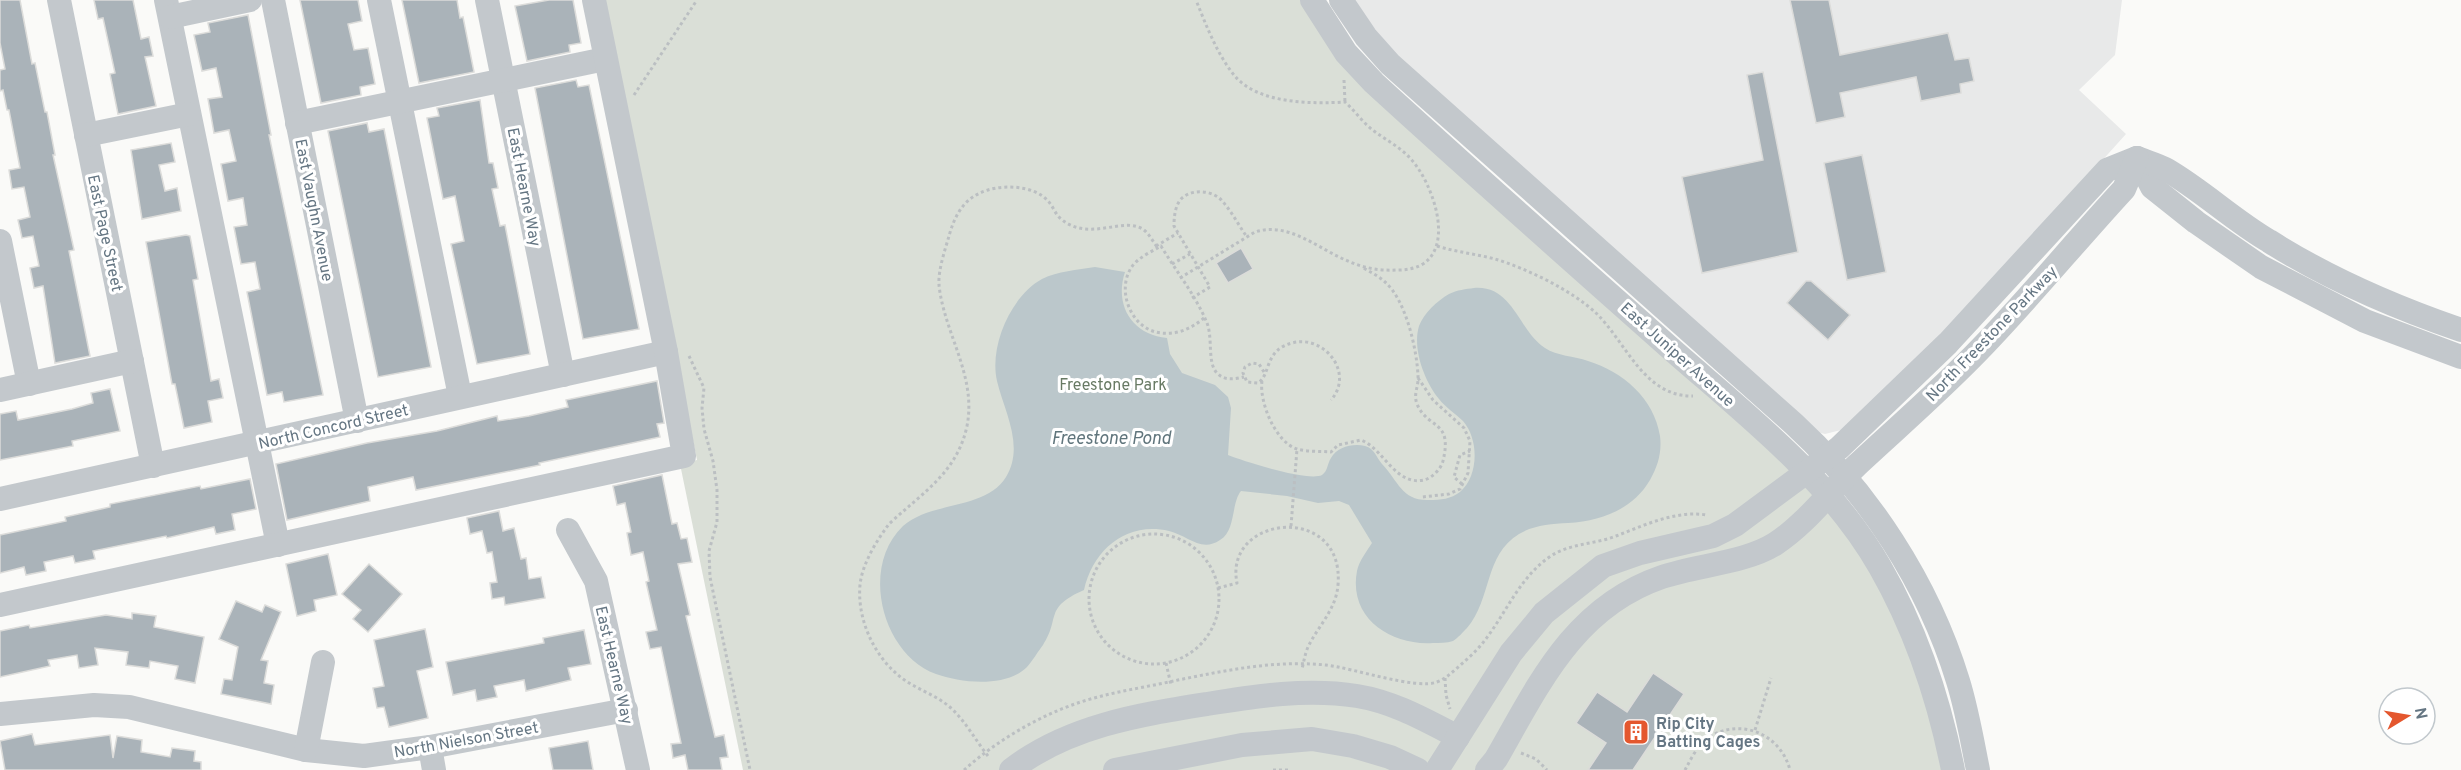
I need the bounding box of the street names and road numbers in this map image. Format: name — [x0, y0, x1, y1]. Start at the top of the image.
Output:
street label: East Hearne Way — [502, 126, 544, 249]
street label: East Vaughn Avenue — [289, 137, 337, 283]
street label: East Page Street — [82, 173, 126, 294]
street label: North Freestone Parkway — [1922, 262, 2062, 406]
street label: East Juniper Avenue — [1615, 299, 1738, 412]
street label: North Concord Street — [257, 401, 410, 455]
street label: East Hearne Way — [590, 604, 636, 727]
street label: North Nielson Street — [393, 718, 540, 764]

